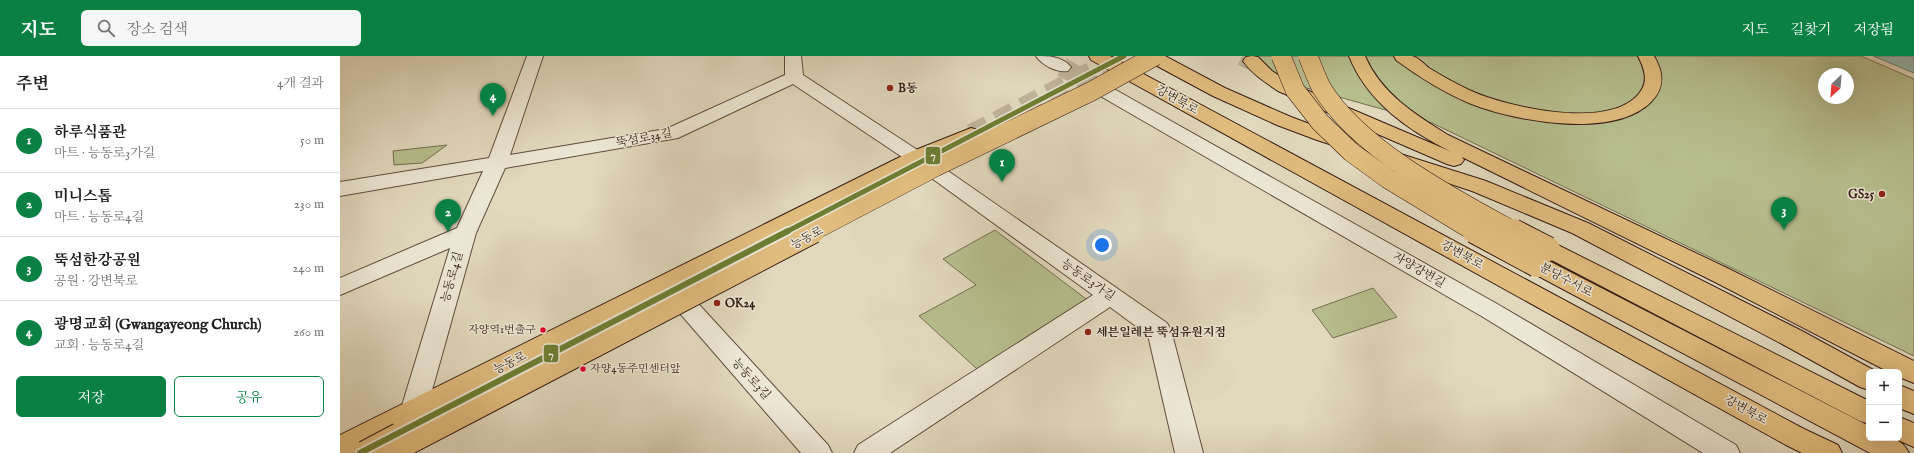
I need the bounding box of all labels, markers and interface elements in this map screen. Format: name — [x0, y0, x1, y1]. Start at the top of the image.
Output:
search box — [81, 10, 361, 46]
icon: search — [95, 17, 117, 39]
text: 지도 — [20, 19, 57, 43]
text: 장소 검색 — [127, 20, 188, 39]
text: 지도 — [1742, 21, 1769, 39]
text: 길찾기 — [1791, 21, 1831, 39]
text: 저장됨 — [1853, 21, 1894, 39]
north arrow — [1818, 68, 1854, 104]
text: 주변 — [16, 74, 49, 95]
text: 4개 결과 — [277, 75, 324, 92]
place label: B동 — [898, 81, 918, 96]
street label: 강변북로 — [1153, 82, 1201, 118]
pin: 4 — [480, 83, 506, 116]
marker: B동 — [885, 83, 895, 93]
text: 하루식품관 — [54, 123, 126, 142]
street label: 뚝섬로34길 — [615, 125, 673, 151]
text: 1 — [27, 132, 31, 149]
text: 50 m — [300, 132, 324, 149]
text: 마트 · 능동로3가길 — [54, 145, 155, 162]
line badge: 7 — [925, 146, 941, 165]
text: 7 — [930, 149, 936, 163]
pin: 1 — [989, 149, 1015, 182]
text: 미니스톱 — [54, 187, 112, 206]
place label: GS25 — [1848, 187, 1875, 202]
marker: GS25 — [1877, 189, 1887, 199]
text: 2 — [26, 196, 32, 213]
text: 230 m — [294, 196, 324, 213]
pin: 3 — [1771, 197, 1797, 230]
pin: 2 — [435, 199, 461, 232]
text: 마트 · 능동로4길 — [54, 209, 144, 226]
street label: 능동로 — [788, 223, 826, 253]
your location — [1092, 235, 1112, 255]
street label: 강변북로 — [1438, 237, 1486, 273]
street label: 자양강변길 — [1390, 249, 1448, 291]
street label: 능동로4길 — [438, 250, 466, 304]
text: 뚝섬한강공원 — [54, 251, 141, 270]
street label: 능동로3가길 — [1058, 256, 1118, 304]
text: 3 — [27, 260, 31, 277]
text: 240 m — [292, 260, 324, 277]
street label: 분당수서로 — [1537, 260, 1595, 300]
text: 공원 · 강변북로 — [54, 273, 138, 290]
place label: OK24 — [725, 296, 756, 311]
marker: OK24 — [712, 298, 722, 308]
text: 광명교회 (Gwangayeong Church) — [54, 315, 261, 334]
place label: 자양역1번출구 — [468, 323, 536, 337]
text: 4 — [26, 324, 32, 341]
text: 260 m — [293, 324, 324, 341]
marker: 자양역1번출구 — [538, 325, 548, 335]
place label: 세븐일레븐 뚝섬유원지점 — [1096, 325, 1226, 340]
marker: 세븐일레븐 뚝섬유원지점 — [1083, 327, 1093, 337]
text: 교회 · 능동로4길 — [54, 337, 144, 354]
line badge: 7 — [543, 344, 559, 363]
street label: 능동로 — [491, 348, 529, 378]
text: 7 — [548, 348, 554, 362]
street label: 능동로3길 — [728, 355, 774, 403]
place label: 자양4동주민센터앞 — [590, 362, 681, 376]
marker: 자양4동주민센터앞 — [578, 364, 588, 374]
map controls — [1866, 369, 1902, 441]
button: + — [1866, 369, 1902, 405]
button: 저장 — [16, 376, 166, 417]
button: 공유 — [174, 376, 324, 417]
street label: 강변북로 — [1722, 392, 1770, 428]
button: − — [1866, 405, 1902, 441]

